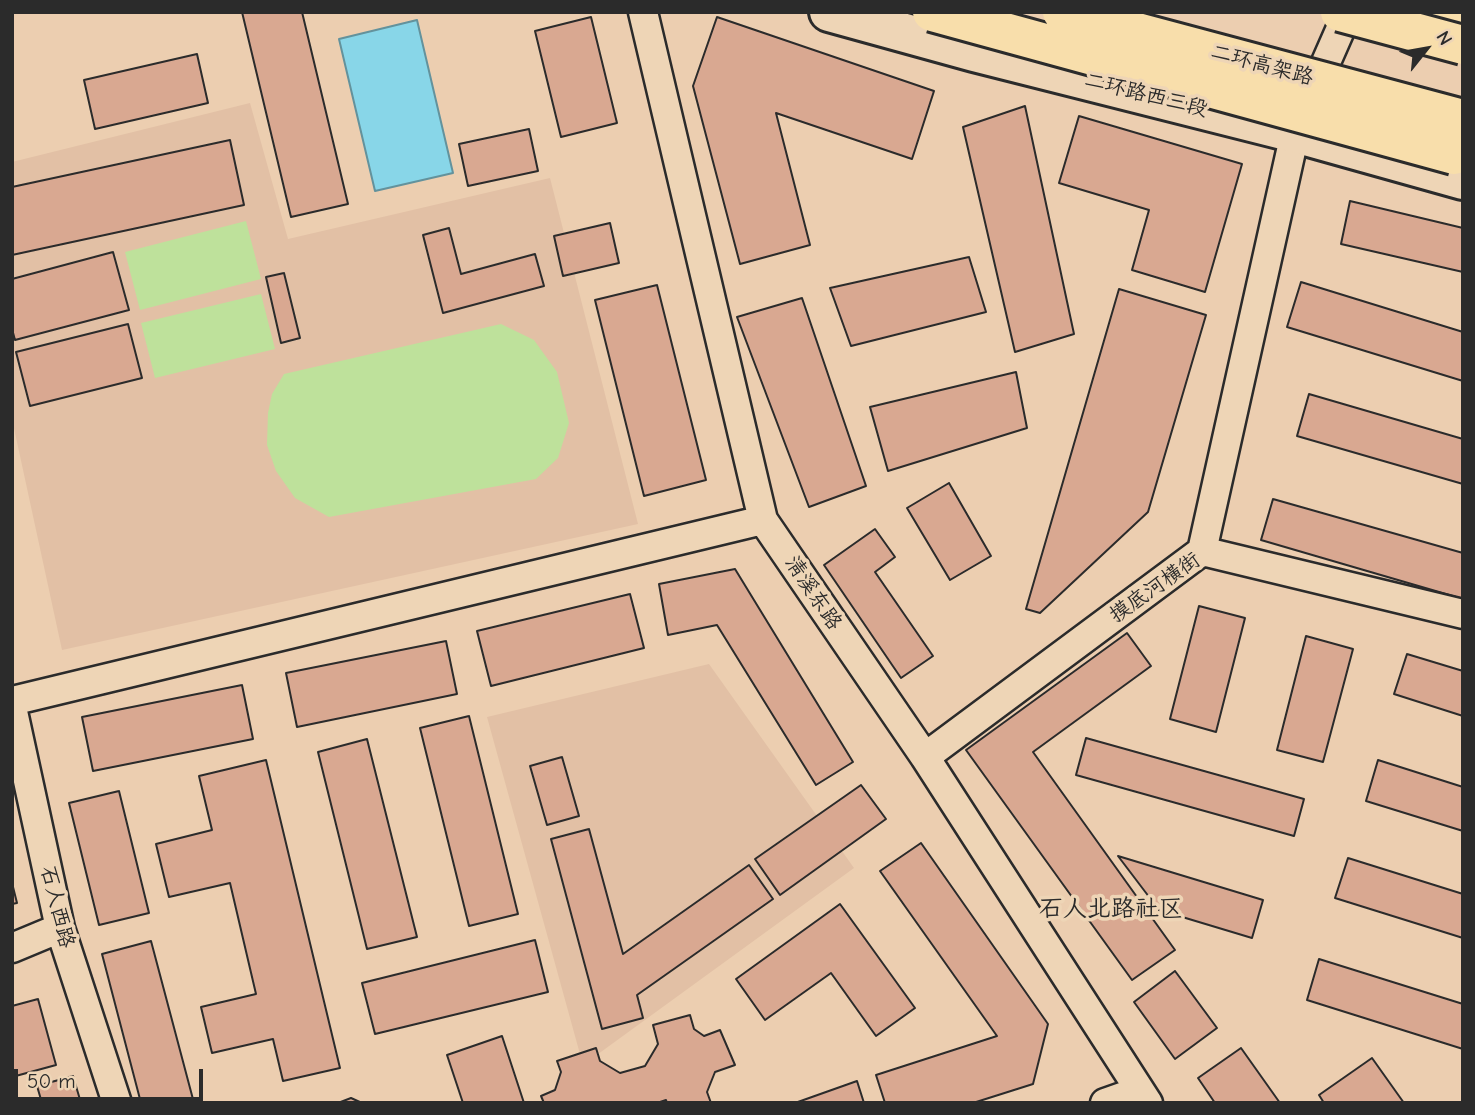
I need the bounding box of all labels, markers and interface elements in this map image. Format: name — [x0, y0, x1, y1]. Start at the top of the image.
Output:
north arrow — [1391, 14, 1461, 84]
text: N — [1431, 27, 1457, 49]
street label: 二环高架路 — [1208, 39, 1316, 91]
street label: 二环路西三段 — [1082, 68, 1210, 122]
street label: 摸底河横街 — [1105, 548, 1205, 628]
street label: 清溪东路 — [779, 551, 847, 635]
street label: 石人西路 — [35, 863, 79, 951]
district label: 石人北路社区 — [1039, 895, 1183, 923]
scale bar — [18, 1056, 206, 1100]
text: 50 m — [27, 1069, 76, 1093]

